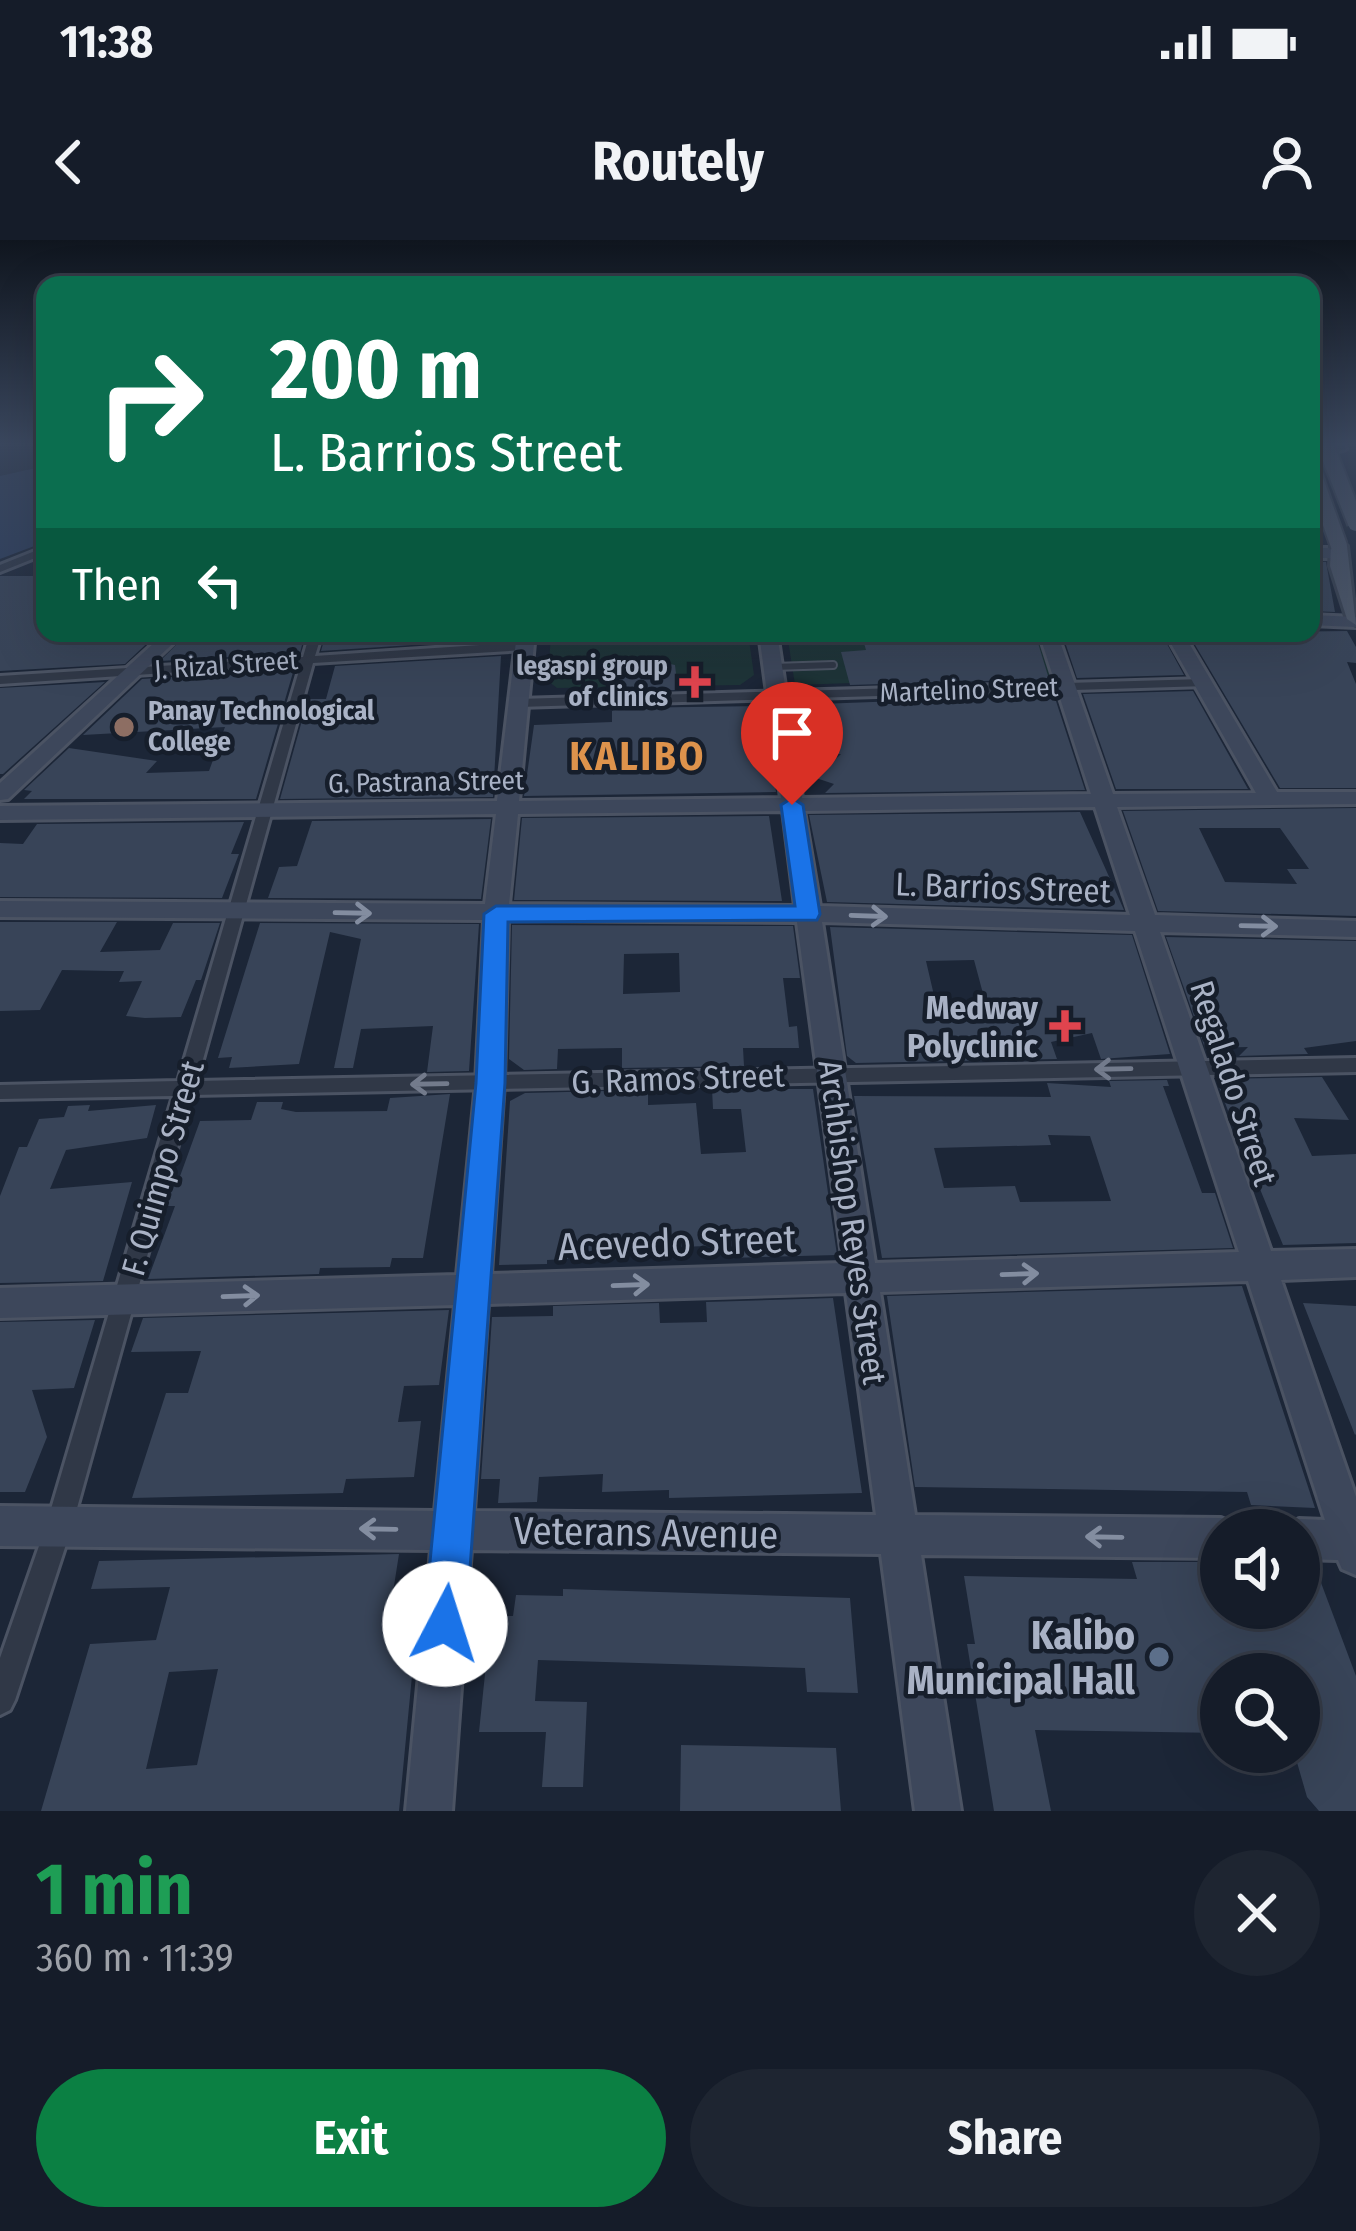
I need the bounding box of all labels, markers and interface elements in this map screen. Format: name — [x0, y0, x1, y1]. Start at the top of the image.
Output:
text: 11:38 — [60, 15, 153, 69]
icon: back — [36, 129, 102, 195]
icon: person — [1254, 129, 1320, 195]
text: Routely — [592, 130, 764, 194]
text: 200 m — [270, 319, 482, 420]
icon: right — [72, 324, 228, 480]
text: L. Barrios Street — [270, 421, 622, 485]
icon: left — [187, 552, 253, 618]
text: Then — [72, 558, 163, 612]
street label: J. Rizal Street — [153, 644, 299, 686]
place label: legaspi group of clinics — [516, 650, 668, 713]
marker: legaspi group of clinics — [679, 666, 711, 698]
street label: Martelino Street — [879, 671, 1059, 709]
pin — [741, 682, 843, 805]
place label: Panay Technological College — [148, 695, 375, 758]
icon: arrive — [759, 700, 825, 766]
marker: Panay Technological College — [111, 714, 137, 740]
district label: KALIBO — [570, 734, 706, 780]
street label: G. Pastrana Street — [328, 764, 524, 800]
street label: L. Barrios Street — [895, 864, 1111, 912]
one-way arrow — [333, 901, 372, 924]
one-way arrow — [849, 905, 888, 928]
one-way arrow — [1239, 915, 1278, 938]
street label: Regalado Street — [1181, 976, 1285, 1191]
place label: Medway Polyclinic — [907, 988, 1039, 1066]
marker: Medway Polyclinic — [1049, 1010, 1081, 1042]
street label: G. Ramos Street — [571, 1055, 785, 1103]
street label: F. Quimpo Street — [113, 1056, 213, 1281]
street label: Archbishop Reyes Street — [809, 1057, 895, 1387]
one-way arrow — [1094, 1058, 1133, 1081]
one-way arrow — [410, 1073, 449, 1095]
street label: Acevedo Street — [557, 1216, 797, 1270]
one-way arrow — [1000, 1262, 1039, 1285]
one-way arrow — [611, 1274, 650, 1297]
one-way arrow — [221, 1285, 260, 1308]
street label: Veterans Avenue — [513, 1508, 779, 1558]
map controls — [1200, 1509, 1320, 1773]
button: sound — [1200, 1509, 1320, 1629]
one-way arrow — [359, 1518, 398, 1541]
one-way arrow — [1085, 1526, 1124, 1548]
position arrow — [382, 1561, 508, 1687]
place label: Kalibo Municipal Hall — [907, 1613, 1135, 1704]
marker: Kalibo Municipal Hall — [1146, 1644, 1172, 1670]
button: search — [1200, 1653, 1320, 1773]
text: 1 min — [36, 1847, 193, 1933]
button: close — [1194, 1850, 1320, 1976]
text: 360 m · 11:39 — [36, 1935, 234, 1981]
button: Exit — [36, 2069, 666, 2207]
button: Share — [690, 2069, 1320, 2207]

